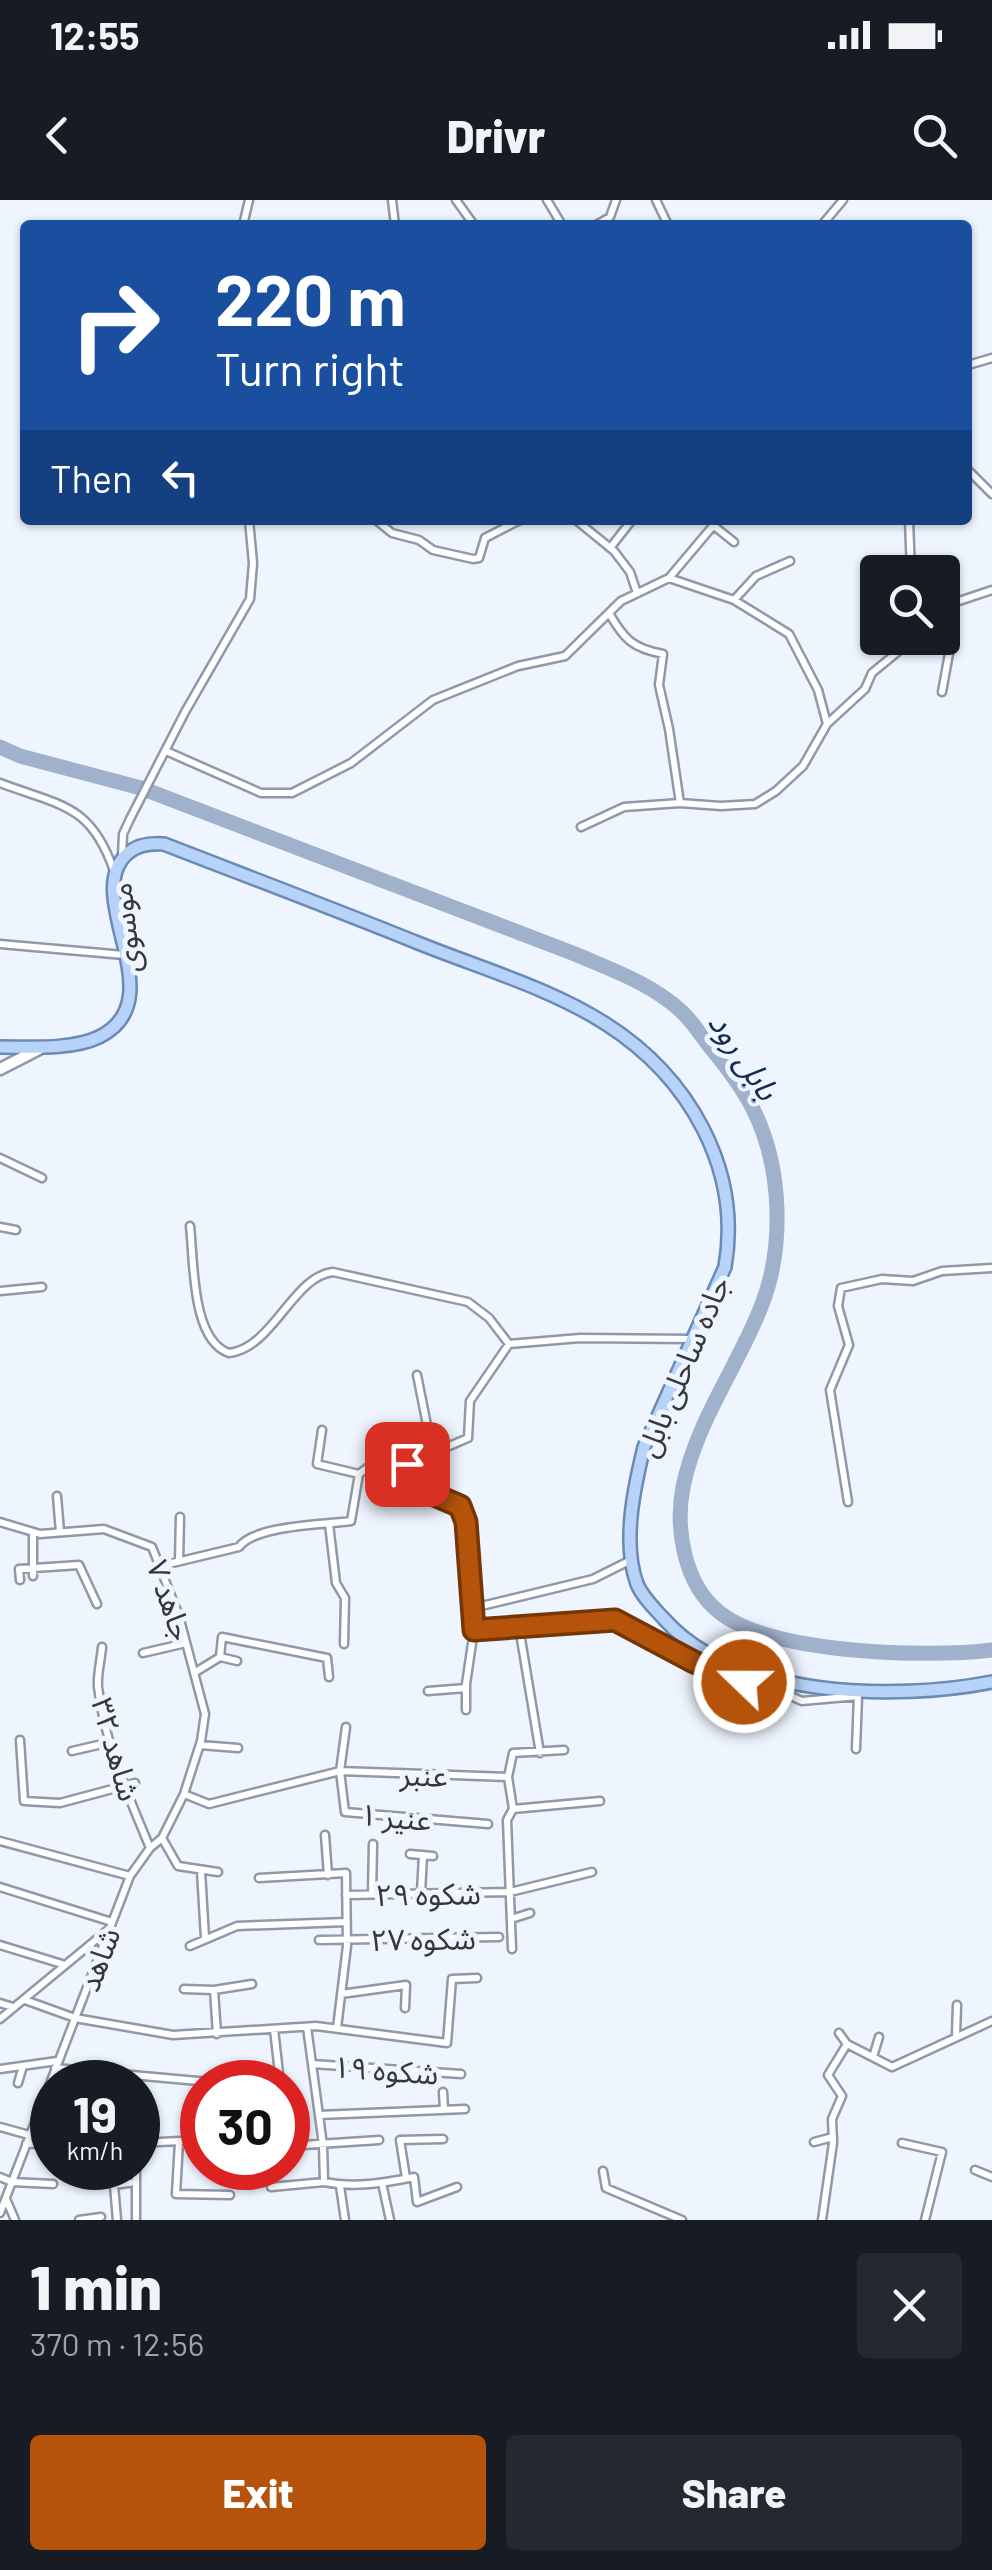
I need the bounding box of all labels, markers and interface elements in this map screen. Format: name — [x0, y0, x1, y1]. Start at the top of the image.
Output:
text: 12:55 — [50, 12, 140, 58]
icon: back — [30, 108, 85, 163]
text: Drivr — [447, 108, 545, 162]
icon: search — [907, 108, 962, 163]
text: 220 m — [215, 256, 406, 340]
icon: right — [50, 260, 180, 390]
text: Turn right — [215, 341, 405, 395]
icon: left — [153, 450, 208, 505]
text: Then — [50, 455, 133, 501]
map controls — [860, 555, 960, 655]
button: search — [860, 555, 960, 655]
street label: موسوی — [101, 881, 148, 975]
water label: بابل رود — [700, 1004, 788, 1107]
street label: جاده ساحلی بابل — [628, 1270, 737, 1462]
pin — [365, 1422, 450, 1507]
icon: arrive — [380, 1437, 435, 1492]
street label: جاهد ۷ — [141, 1555, 201, 1645]
position arrow — [692, 1630, 796, 1734]
street label: شاهد ۳۲ — [85, 1693, 149, 1805]
street label: عنبر — [399, 1755, 448, 1794]
street label: عنیر ۱ — [359, 1795, 433, 1838]
street label: شکوه ۲۹ — [375, 1874, 481, 1913]
street label: شکوه ۲۷ — [370, 1919, 476, 1958]
street label: شاهد — [69, 1922, 127, 1996]
street label: شکوه ۱۹ — [332, 2047, 440, 2092]
speed limit sign: 30 — [180, 2060, 310, 2190]
text: 19 — [73, 2083, 117, 2143]
text: km/h — [67, 2135, 123, 2165]
text: 1 min — [30, 2250, 162, 2322]
button: close — [857, 2253, 962, 2358]
text: 370 m · 12:56 — [30, 2324, 204, 2362]
button: Exit — [30, 2435, 486, 2550]
button: Share — [506, 2435, 962, 2550]

